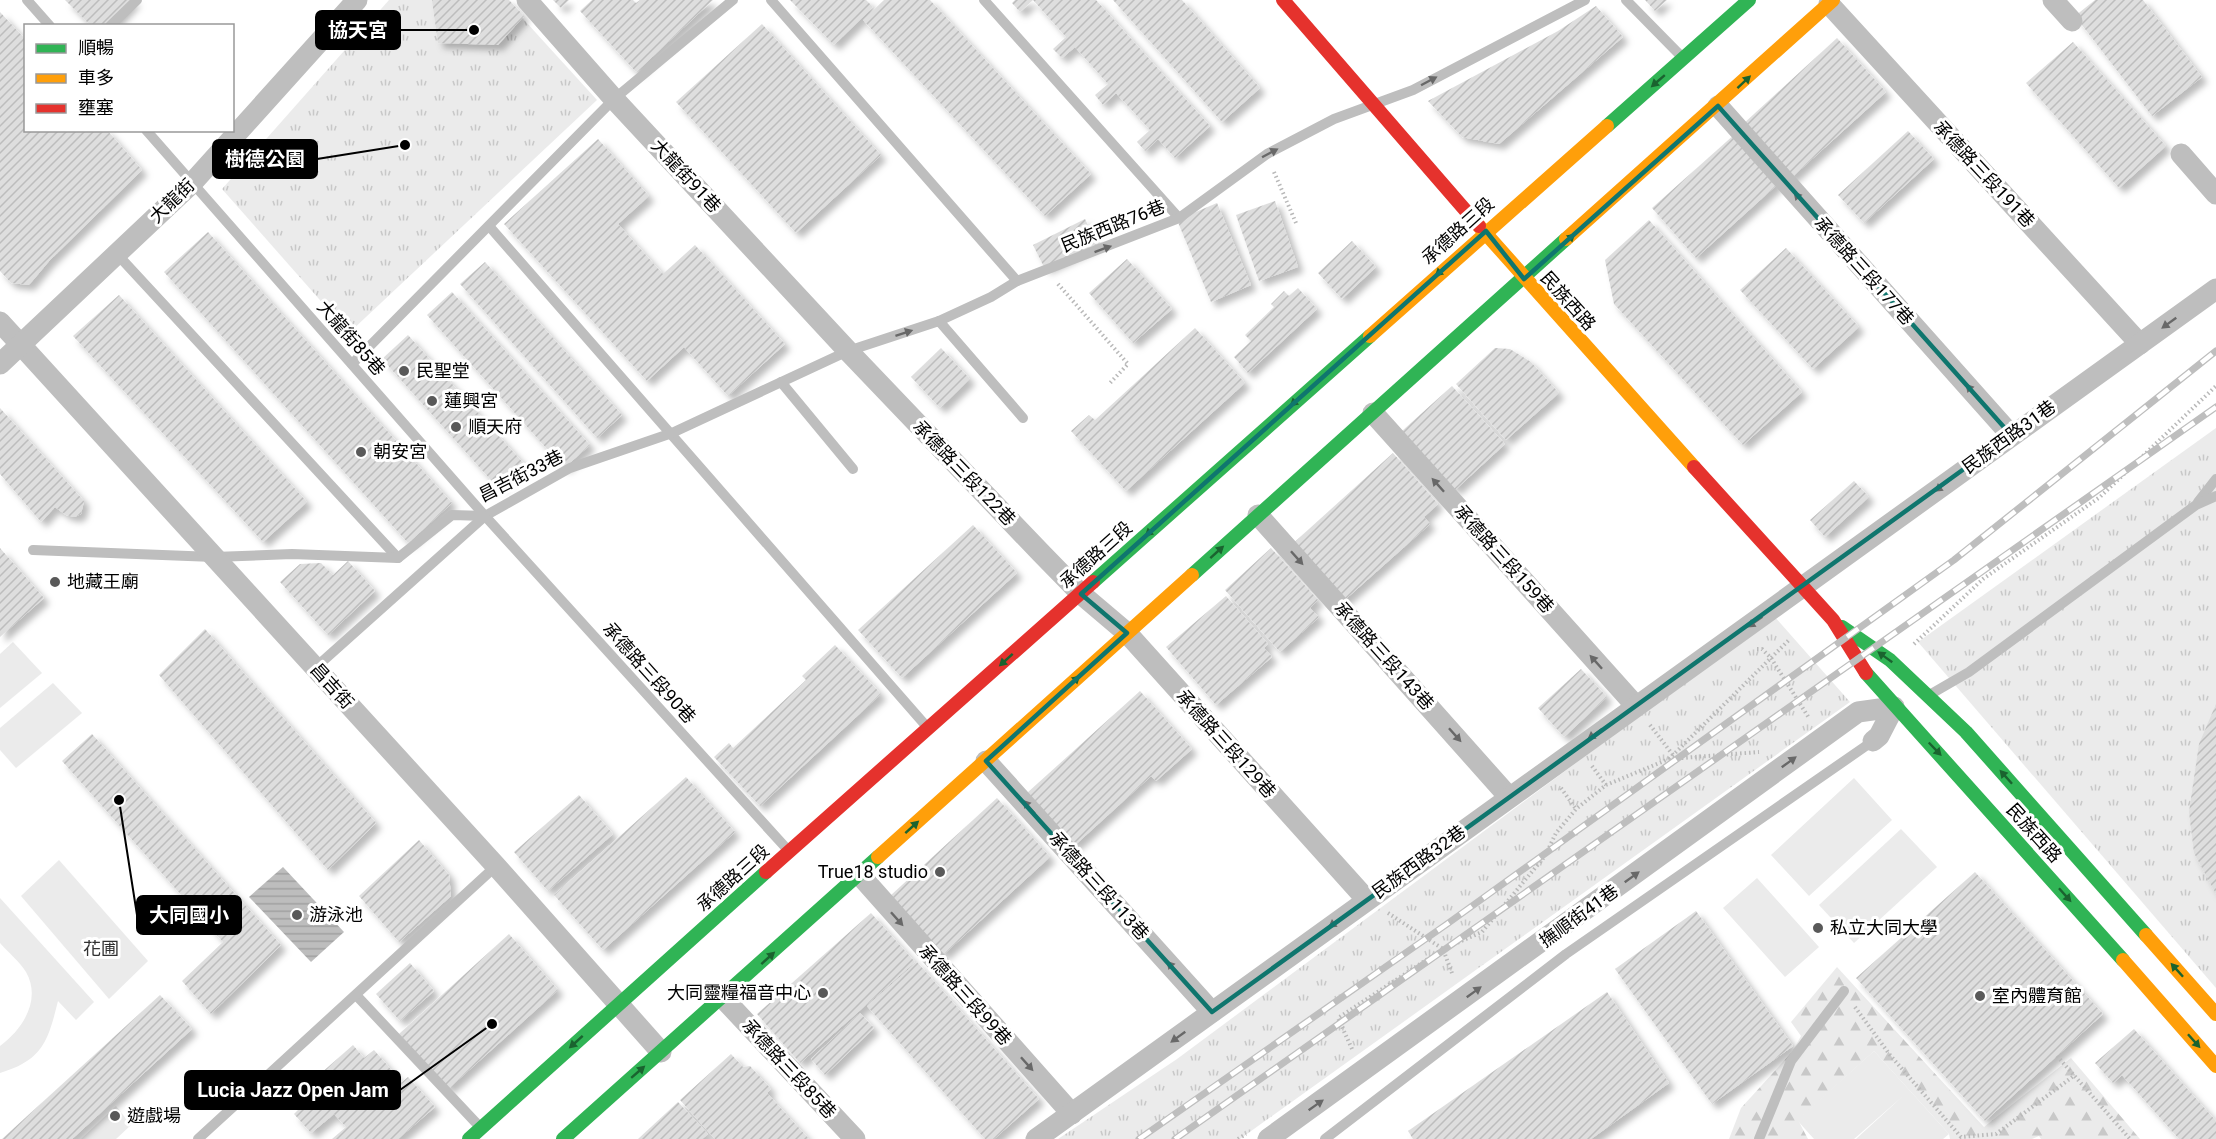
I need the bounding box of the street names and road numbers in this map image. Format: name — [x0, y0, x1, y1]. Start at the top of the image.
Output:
street label: 承德路三段191巷 — [1930, 116, 2039, 231]
street label: 大龍街91巷 — [647, 135, 725, 217]
street label: 大龍街 — [145, 174, 198, 227]
street label: 承德路三段 — [1417, 193, 1498, 269]
street label: 民族西路76巷 — [1058, 195, 1168, 256]
street label: 承德路三段177巷 — [1810, 212, 1918, 329]
street label: 民族西路 — [1536, 267, 1600, 334]
street label: 大龍街85巷 — [313, 296, 390, 379]
street label: 民族西路31巷 — [1958, 396, 2059, 477]
street label: 承德路三段122巷 — [909, 416, 1020, 530]
street label: 昌吉街33巷 — [475, 445, 567, 506]
street label: 承德路三段159巷 — [1450, 500, 1558, 617]
street label: 承德路三段 — [1055, 517, 1136, 593]
street label: 承德路三段143巷 — [1330, 597, 1438, 714]
street label: 承德路三段90巷 — [599, 618, 700, 727]
street label: 昌吉街 — [307, 659, 358, 713]
street label: 承德路三段129巷 — [1172, 685, 1280, 802]
street label: 民族西路 — [2002, 799, 2066, 866]
street label: 民族西路32巷 — [1368, 821, 1469, 902]
street label: 承德路三段113巷 — [1045, 827, 1153, 944]
street label: 承德路三段 — [692, 840, 773, 916]
street label: 撫順街41巷 — [1535, 880, 1622, 951]
street label: 承德路三段99巷 — [915, 940, 1016, 1049]
street label: 承德路三段85巷 — [738, 1015, 841, 1123]

